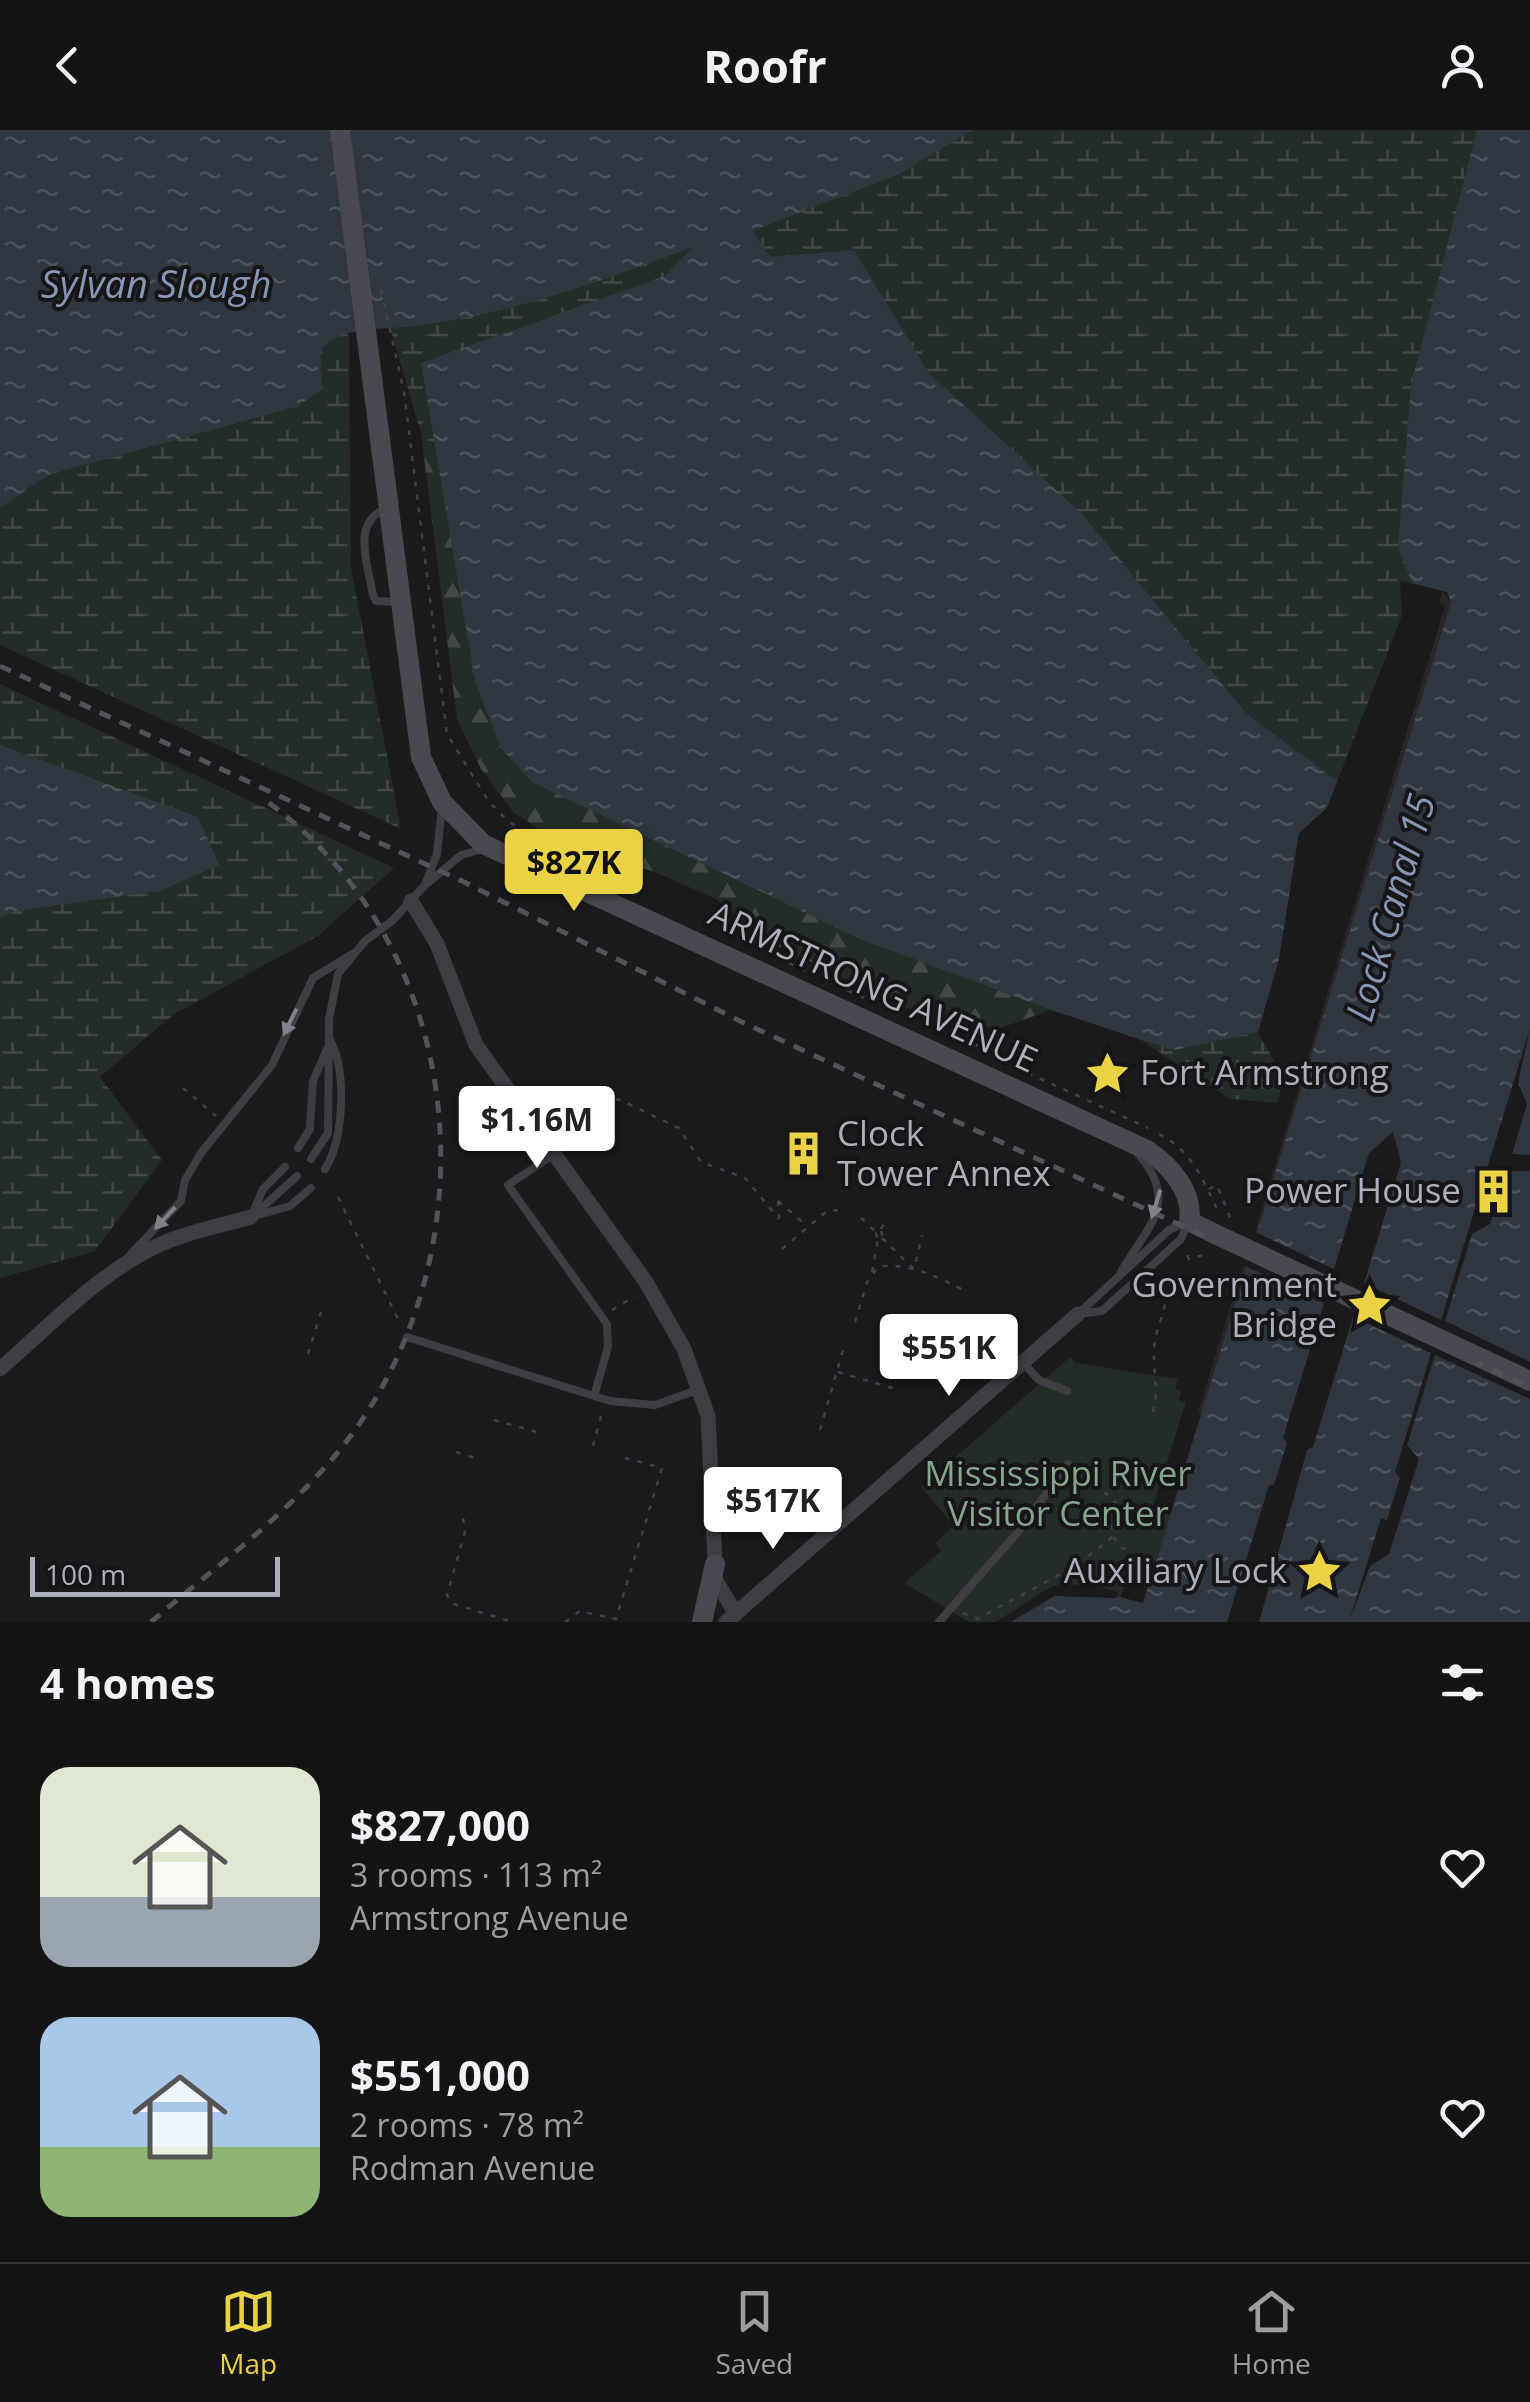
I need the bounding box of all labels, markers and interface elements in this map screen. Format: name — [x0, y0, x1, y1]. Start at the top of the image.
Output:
text: Roofr — [703, 35, 827, 96]
icon: back — [40, 38, 95, 93]
icon: person — [1435, 38, 1490, 93]
water label: Sylvan Slough — [41, 257, 271, 309]
water label: Lock Canal 15 — [1332, 788, 1446, 1027]
pin: $827K — [504, 829, 644, 914]
text: $827K — [527, 840, 621, 883]
street label: ARMSTRONG AVENUE — [702, 889, 1045, 1082]
one-way arrow — [282, 1008, 299, 1037]
place label: Fort Armstrong — [1140, 1048, 1389, 1095]
place icon: Fort Armstrong — [1083, 1049, 1131, 1097]
pin: $1.16M — [456, 1086, 618, 1171]
text: $1.16M — [481, 1097, 593, 1140]
place label: Clock Tower Annex — [837, 1109, 1051, 1196]
building icon: Clock Tower Annex — [780, 1130, 828, 1178]
place label: Power House — [1244, 1166, 1461, 1213]
building icon: Power House — [1470, 1167, 1518, 1215]
one-way arrow — [1148, 1189, 1163, 1220]
one-way arrow — [155, 1205, 177, 1230]
place label: Government Bridge — [1132, 1260, 1337, 1347]
place icon: Government Bridge — [1346, 1281, 1394, 1329]
pin: $551K — [879, 1314, 1019, 1399]
text: $551K — [902, 1325, 996, 1368]
park label: Mississippi River Visitor Center — [924, 1449, 1192, 1536]
pin: $517K — [703, 1467, 843, 1552]
text: $517K — [726, 1478, 820, 1521]
place label: Auxiliary Lock — [1064, 1546, 1288, 1593]
place icon: Auxiliary Lock — [1296, 1547, 1344, 1595]
scale bar — [30, 1552, 280, 1596]
text: 100 m — [45, 1555, 126, 1593]
text: 4 homes — [40, 1654, 215, 1711]
icon: filters — [1435, 1655, 1490, 1710]
text: $827,000 — [350, 1796, 530, 1853]
icon: home — [120, 1807, 240, 1927]
icon: heart — [1435, 1840, 1490, 1895]
text: 3 rooms · 113 m² — [350, 1853, 602, 1896]
text: Armstrong Avenue — [350, 1896, 629, 1939]
text: $551,000 — [350, 2046, 530, 2103]
icon: home — [120, 2057, 240, 2177]
icon: heart — [1435, 2090, 1490, 2145]
text: 2 rooms · 78 m² — [350, 2103, 584, 2146]
text: Rodman Avenue — [350, 2146, 595, 2189]
tab: Map — [219, 2284, 277, 2382]
tab: Saved — [715, 2284, 793, 2382]
tab: Home — [1232, 2284, 1311, 2382]

